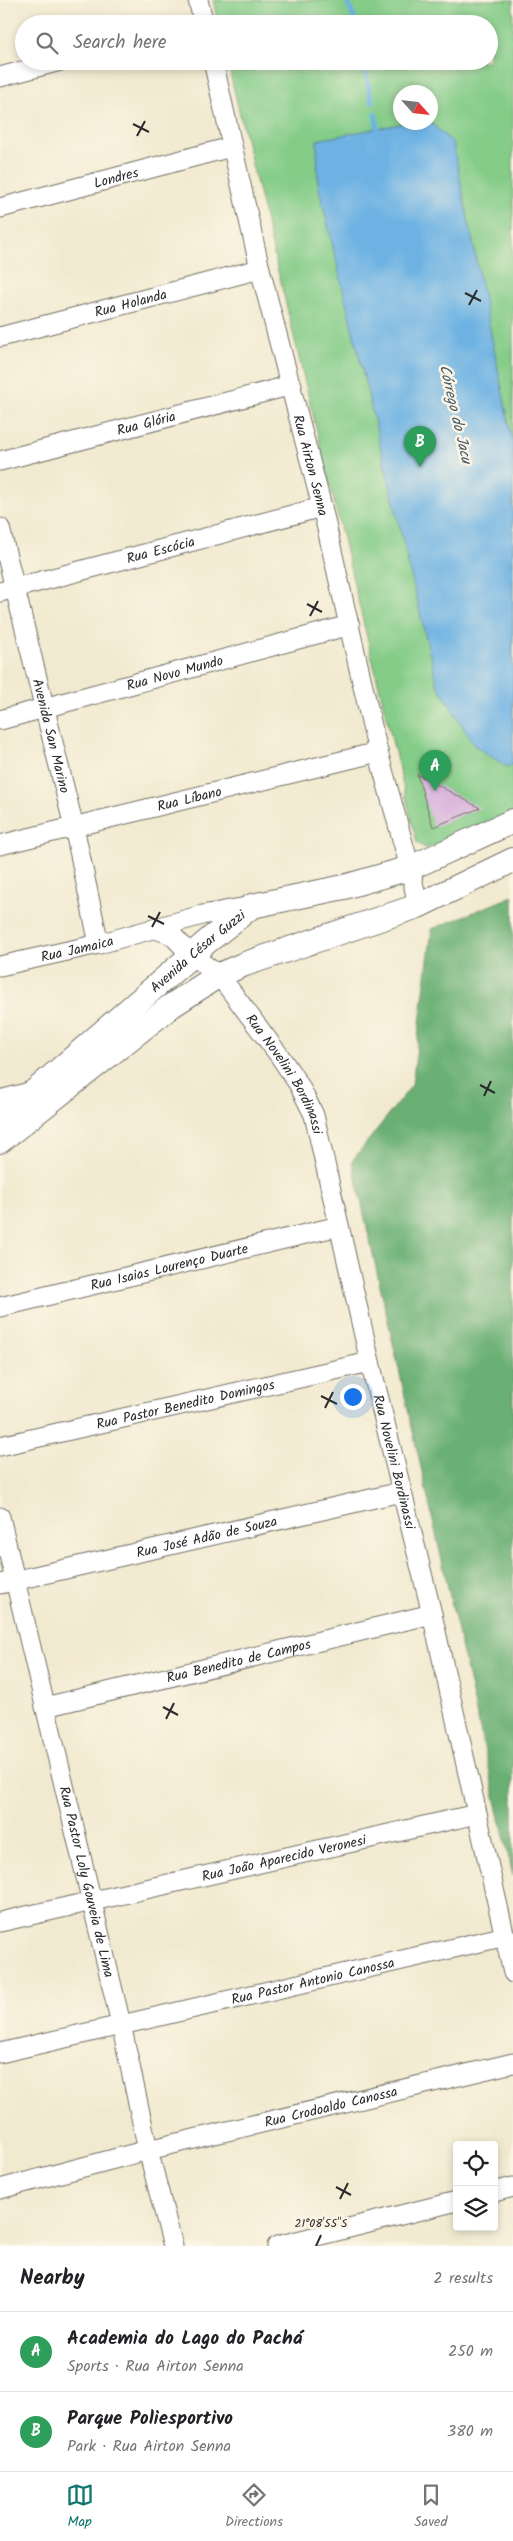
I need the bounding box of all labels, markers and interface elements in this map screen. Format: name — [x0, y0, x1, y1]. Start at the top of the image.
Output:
search box — [15, 15, 498, 70]
text: Search here — [73, 28, 167, 58]
icon: search — [33, 29, 61, 57]
north arrow — [393, 85, 438, 130]
street label: Londres — [92, 162, 141, 195]
street label: Rua Holanda — [92, 284, 169, 324]
water label: Córrego do Jacu — [432, 363, 478, 468]
street label: Rua Glória — [115, 406, 178, 442]
street label: Rua Airton Senna — [286, 412, 334, 518]
pin: B — [404, 426, 436, 467]
street label: Rua Escócia — [124, 531, 197, 570]
street label: Rua Novo Mundo — [124, 650, 226, 697]
street label: Avenida San Marino — [26, 676, 75, 796]
pin: A — [419, 750, 451, 791]
street label: Rua Líbano — [155, 781, 224, 818]
street label: Avenida César Guzzi — [145, 905, 251, 999]
street label: Rua Jamaica — [39, 930, 116, 969]
street label: Rua Novelini Bordinassi — [240, 1010, 328, 1137]
street label: Rua Isaias Lourenço Duarte — [88, 1238, 251, 1297]
street label: Rua Pastor Benedito Domingos — [94, 1374, 277, 1436]
your location — [340, 1384, 366, 1410]
street label: Rua Novelini Bordinassi — [366, 1393, 421, 1532]
street label: Rua José Adão de Souza — [134, 1511, 280, 1564]
street label: Rua Benedito de Campos — [164, 1633, 313, 1689]
street label: Rua Pastor Loly Gouveia de Lima — [53, 1784, 120, 1980]
street label: Rua João Aparecido Veronesi — [200, 1829, 369, 1888]
street label: Rua Pastor Antonio Canossa — [229, 1952, 397, 2011]
street label: Rua Crodoaldo Canossa — [262, 2081, 400, 2134]
map controls — [453, 2141, 498, 2231]
button: locate — [453, 2141, 498, 2186]
button: layers — [453, 2186, 498, 2231]
text: 21°08'55"S — [294, 2214, 348, 2233]
text: Nearby — [20, 2262, 85, 2295]
text: 2 results — [433, 2266, 493, 2291]
text: Academia do Lago do Pachá — [67, 2324, 303, 2354]
text: A — [31, 2339, 41, 2364]
text: 250 m — [448, 2339, 493, 2364]
text: Sports · Rua Airton Senna — [67, 2354, 244, 2379]
text: Parque Poliesportivo — [67, 2404, 233, 2434]
text: B — [31, 2419, 41, 2444]
text: 380 m — [447, 2419, 493, 2444]
text: Park · Rua Airton Senna — [67, 2434, 231, 2459]
tab: Map — [66, 2481, 94, 2533]
tab: Directions — [225, 2481, 283, 2533]
tab: Saved — [414, 2481, 447, 2533]

